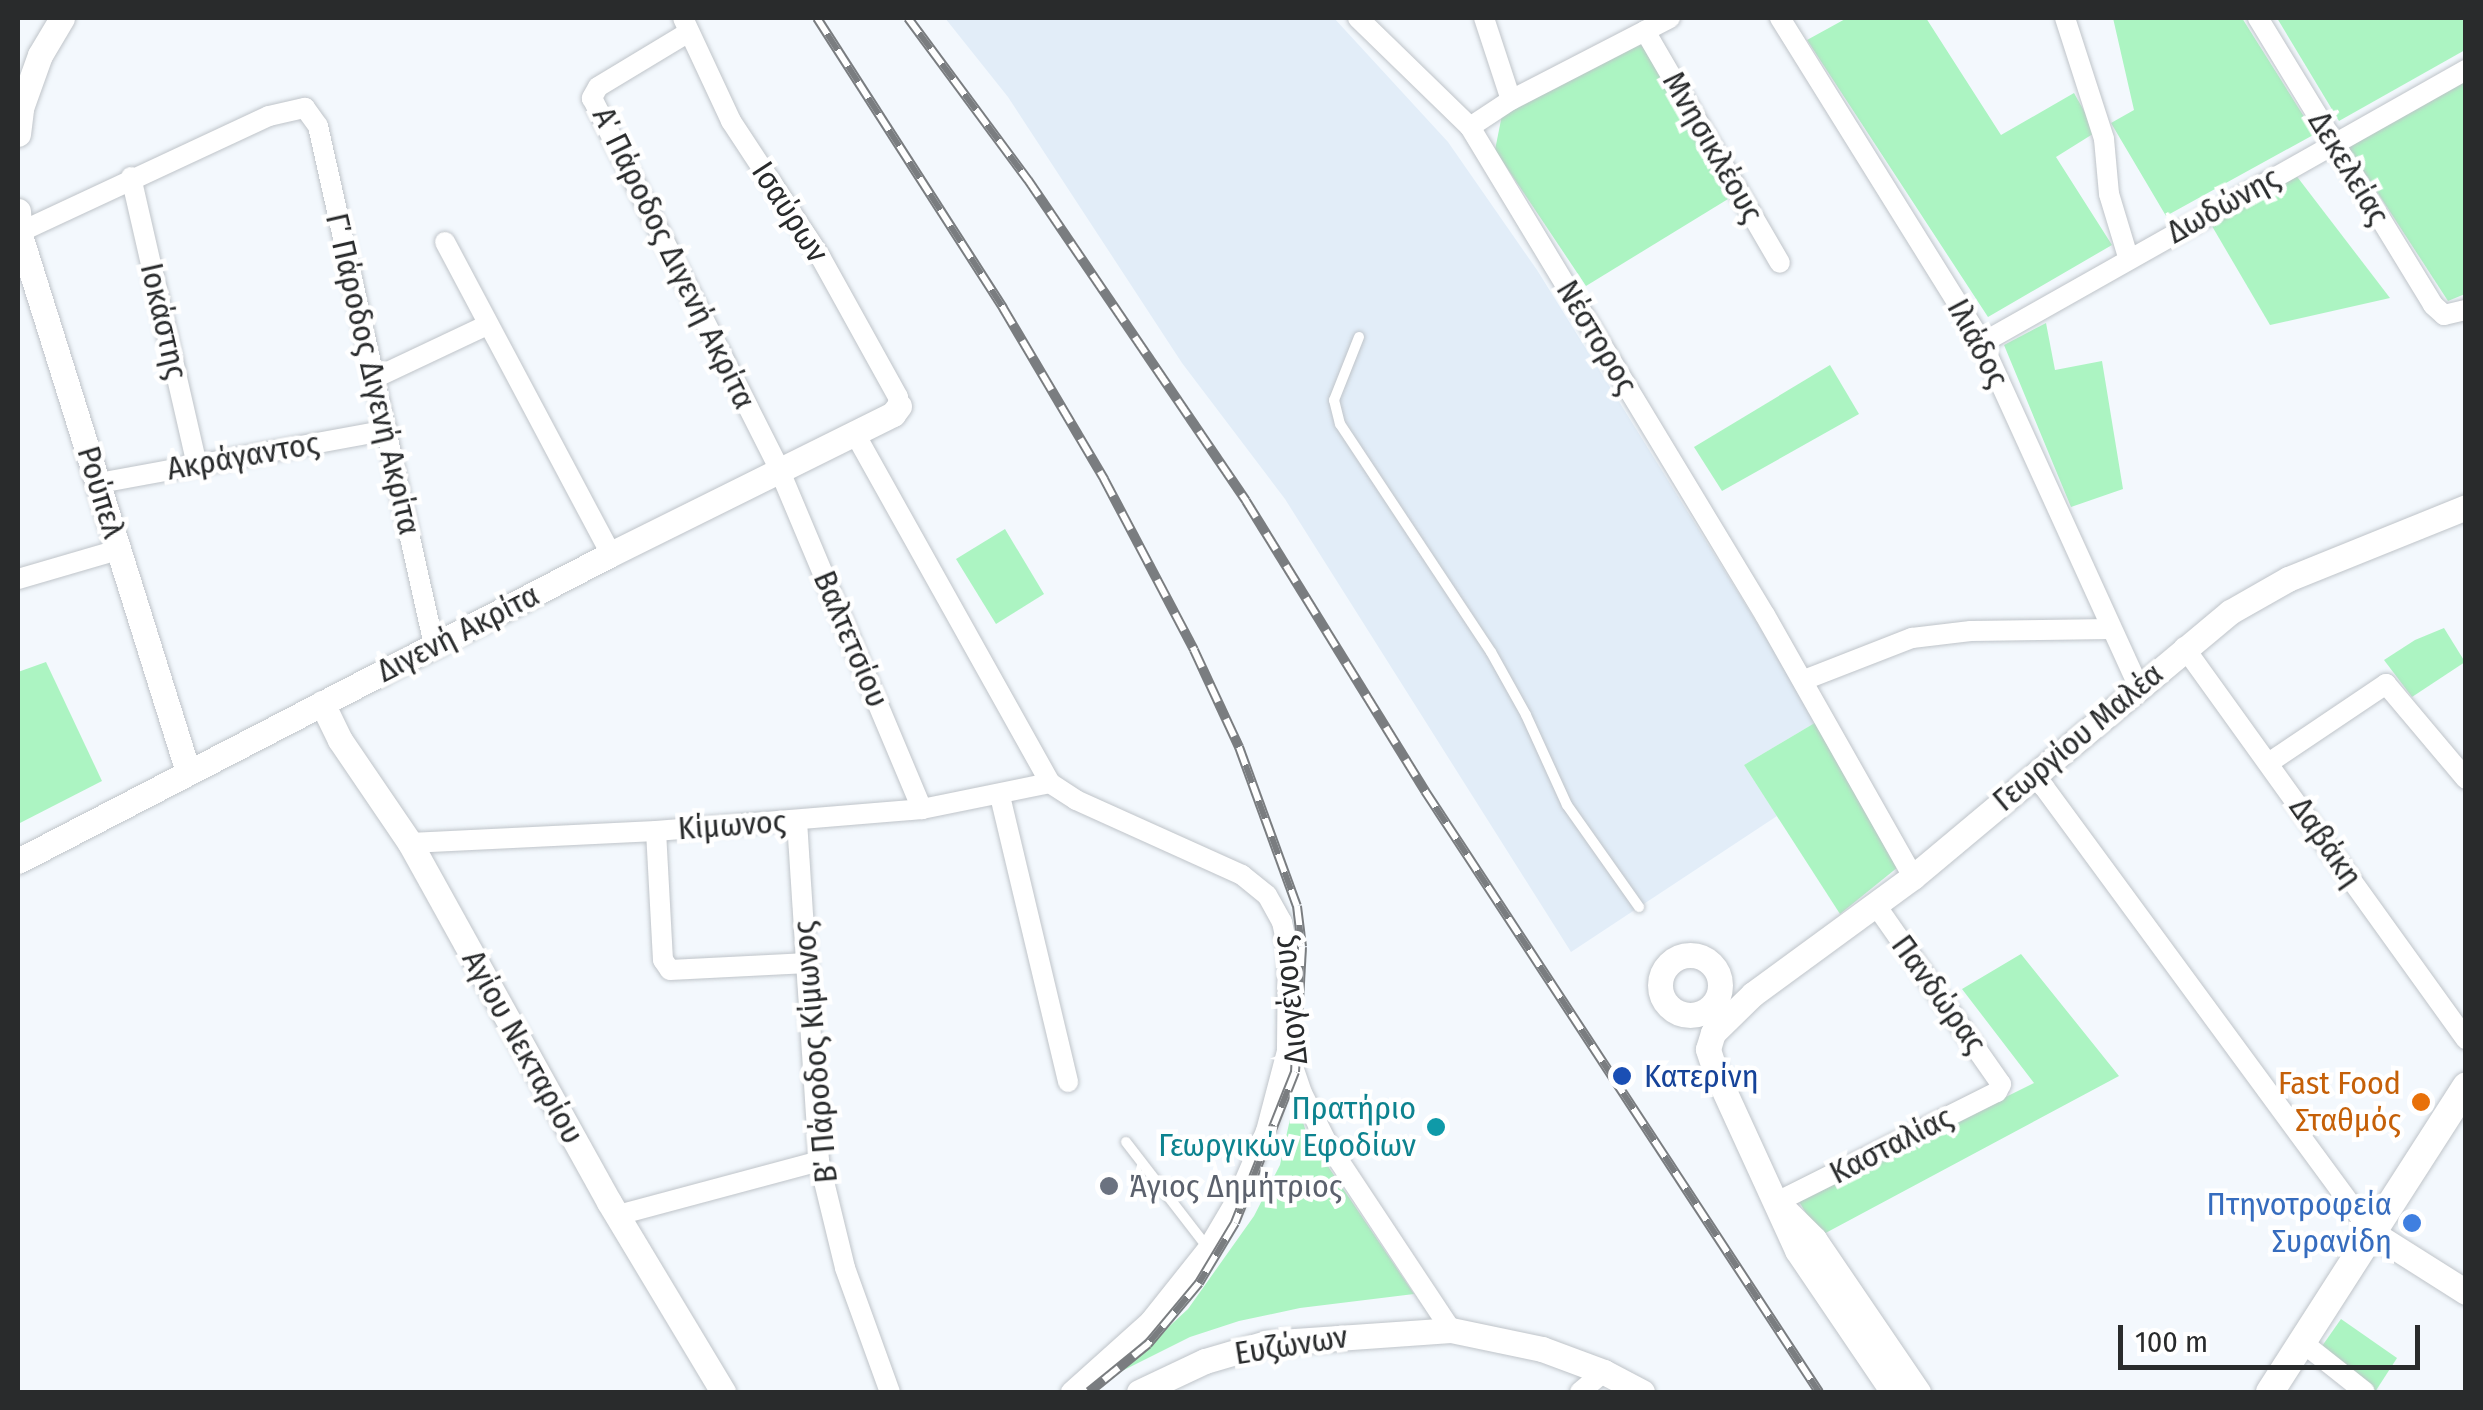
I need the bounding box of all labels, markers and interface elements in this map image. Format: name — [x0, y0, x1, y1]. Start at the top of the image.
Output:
street label: Μνησικλέους — [1654, 65, 1772, 229]
street label: Α΄ Πάροδος Διγενή Ακρίτα — [584, 101, 764, 415]
street label: Δεκελείας — [2300, 104, 2398, 232]
street label: Ισαύρων — [743, 155, 837, 269]
street label: Δωδώνης — [2160, 158, 2286, 252]
street label: Γ΄ Πάροδος Διγενή Ακρίτα — [317, 209, 429, 539]
street label: Ιοκάστης — [132, 259, 196, 383]
street label: Νέστορος — [1548, 273, 1646, 401]
street label: Ιλιάδος — [1939, 292, 2017, 394]
street label: Ακράγαντος — [164, 424, 322, 488]
street label: Ρούπελ — [69, 442, 133, 542]
street label: Βαλτετσίου — [805, 565, 897, 713]
street label: Διγενή Ακρίτα — [370, 576, 546, 690]
street label: Γεωργίου Μαλέα — [1985, 655, 2171, 819]
street label: Δαβάκη — [2281, 790, 2371, 894]
street label: Κίμωνος — [677, 802, 787, 848]
street label: Β΄ Πάροδος Κίμωνος — [784, 919, 846, 1185]
street label: Πανδώρας — [1883, 927, 1995, 1061]
street label: Διογένους — [1264, 933, 1316, 1067]
street label: Αγίου Νεκταρίου — [454, 943, 592, 1151]
place label: Κατερίνη — [1644, 1057, 1759, 1095]
marker: Κατερίνη — [1609, 1063, 1635, 1089]
place label: Fast Food Σταθμός — [2278, 1065, 2401, 1140]
place label: Πρατήριο Γεωργικών Εφοδίων — [1158, 1090, 1416, 1165]
marker: Fast Food Σταθμός — [2410, 1091, 2432, 1113]
street label: Κασταλίας — [1823, 1098, 1959, 1192]
marker: Πρατήριο Γεωργικών Εφοδίων — [1425, 1116, 1447, 1138]
place label: Άγιος Δημήτριος — [1129, 1167, 1342, 1205]
marker: Άγιος Δημήτριος — [1098, 1175, 1120, 1197]
place label: Πτηνοτροφεία Συρανίδη — [2207, 1186, 2392, 1261]
marker: Πτηνοτροφεία Συρανίδη — [2401, 1212, 2423, 1234]
scale bar — [2123, 1305, 2426, 1367]
street label: Ευζώνων — [1232, 1317, 1350, 1373]
text: 100 m — [2135, 1324, 2208, 1360]

